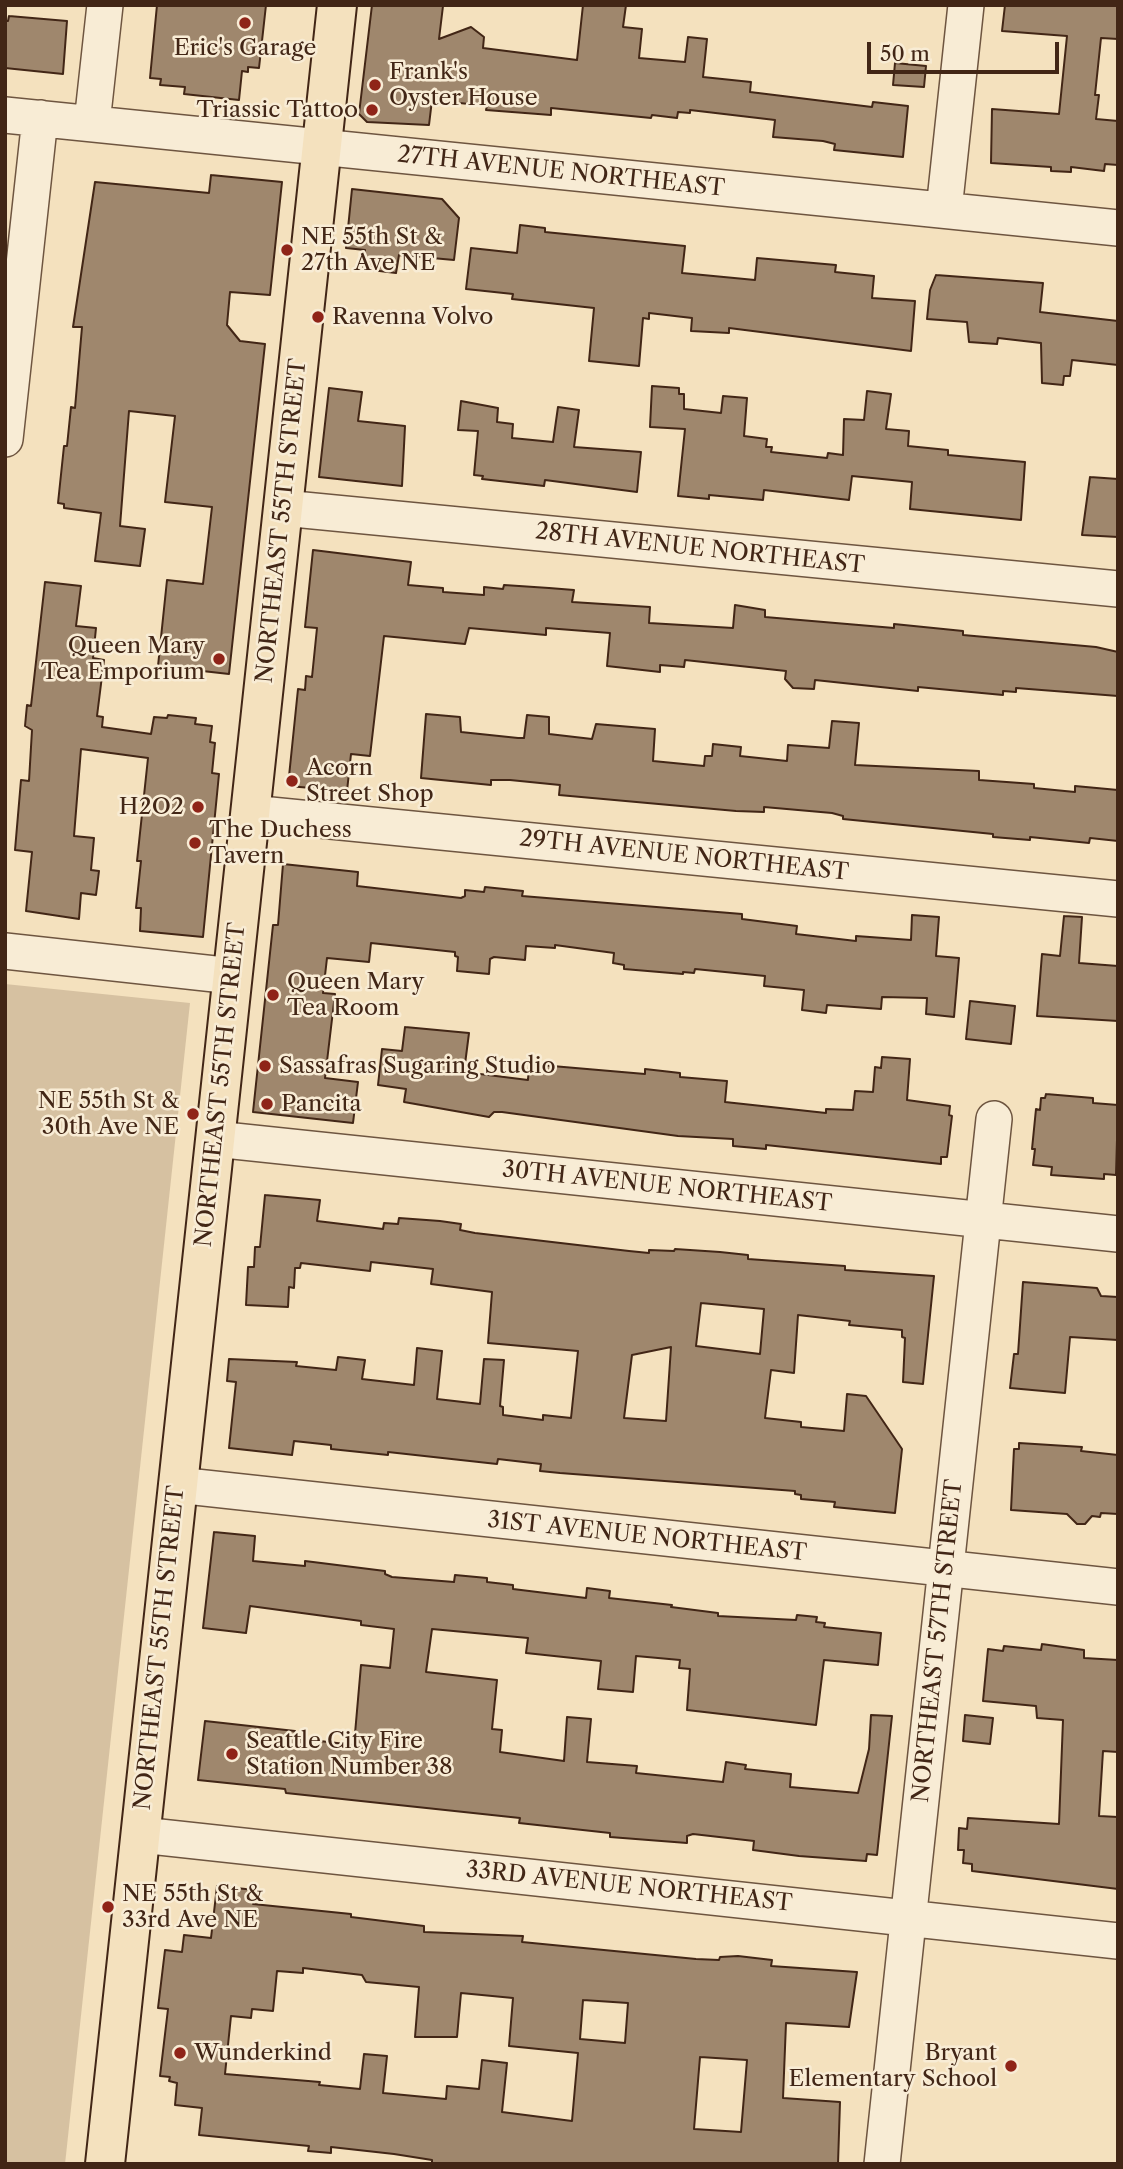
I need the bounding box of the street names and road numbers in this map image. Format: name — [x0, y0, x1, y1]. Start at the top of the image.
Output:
street label: 27TH AVENUE NORTHEAST — [396, 141, 726, 203]
street label: NORTHEAST 55TH STREET — [251, 358, 313, 684]
street label: 28TH AVENUE NORTHEAST — [534, 518, 866, 580]
street label: 29TH AVENUE NORTHEAST — [518, 825, 850, 887]
street label: NORTHEAST 55TH STREET — [190, 922, 252, 1248]
street label: 30TH AVENUE NORTHEAST — [501, 1156, 833, 1218]
street label: NORTHEAST 57TH STREET — [907, 1478, 969, 1804]
street label: NORTHEAST 55TH STREET — [129, 1485, 191, 1811]
street label: 31ST AVENUE NORTHEAST — [486, 1507, 808, 1567]
street label: 33RD AVENUE NORTHEAST — [464, 1856, 794, 1918]

